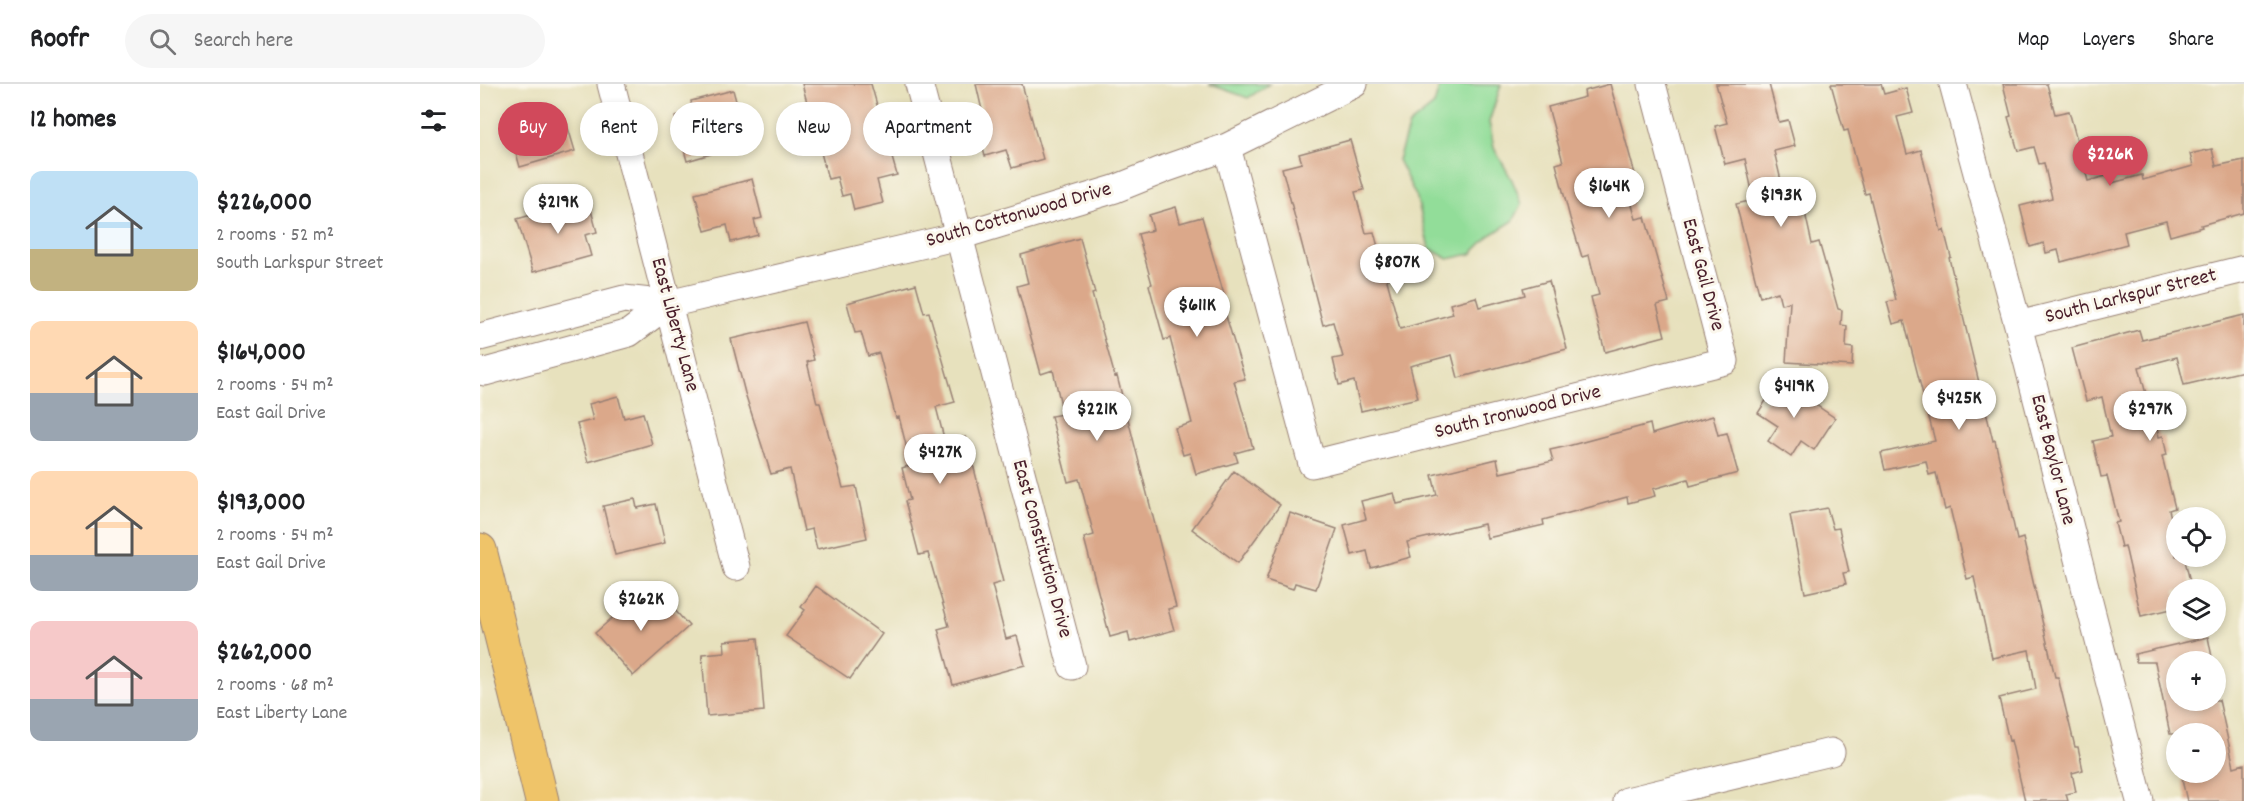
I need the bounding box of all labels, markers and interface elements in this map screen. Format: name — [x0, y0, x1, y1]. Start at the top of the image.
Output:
search box — [125, 14, 545, 68]
text: Roofr — [30, 21, 89, 61]
icon: search — [146, 25, 179, 58]
text: Search here — [194, 26, 293, 57]
text: Map — [2018, 26, 2049, 56]
text: Layers — [2082, 26, 2135, 56]
text: Share — [2168, 26, 2214, 56]
text: 12 homes — [30, 102, 117, 139]
chip: Buy — [498, 102, 568, 156]
chip: Rent — [580, 102, 658, 156]
chip: Filters — [670, 102, 764, 156]
chip: New — [776, 102, 851, 156]
chip: Apartment — [863, 102, 993, 156]
icon: filters — [417, 104, 450, 137]
pin: $226K — [2068, 136, 2152, 187]
text: $226K — [2087, 141, 2133, 169]
pin: $164K — [1567, 168, 1651, 219]
text: $164K — [1588, 173, 1630, 201]
street label: South Cottonwood Drive — [923, 175, 1115, 257]
pin: $193K — [1739, 177, 1823, 228]
text: $193K — [1760, 182, 1802, 210]
pin: $219K — [516, 184, 600, 235]
text: $226,000 — [216, 185, 312, 222]
text: $219K — [537, 189, 579, 217]
icon: home — [78, 195, 150, 267]
street label: East Gail Drive — [1673, 215, 1731, 335]
text: 2 rooms · 52 m² — [216, 222, 334, 250]
pin: $807K — [1355, 244, 1439, 295]
text: $807K — [1374, 249, 1420, 277]
text: South Larkspur Street — [216, 250, 384, 278]
street label: East Liberty Lane — [642, 255, 706, 395]
street label: South Larkspur Street — [2042, 261, 2220, 333]
pin: $611K — [1155, 287, 1239, 338]
text: $611K — [1178, 292, 1216, 320]
text: $164,000 — [216, 335, 306, 372]
icon: home — [78, 345, 150, 417]
pin: $419K — [1752, 368, 1836, 419]
text: 2 rooms · 54 m² — [216, 372, 334, 400]
text: $419K — [1773, 373, 1815, 401]
street label: South Ironwood Drive — [1432, 378, 1604, 448]
pin: $425K — [1917, 380, 2001, 431]
text: $425K — [1936, 385, 1982, 413]
pin: $221K — [1055, 391, 1139, 442]
pin: $297K — [2108, 391, 2192, 442]
street label: East Baylor Lane — [2021, 392, 2083, 528]
text: $221K — [1076, 396, 1118, 424]
text: $297K — [2128, 396, 2172, 424]
text: East Gail Drive — [216, 400, 326, 428]
pin: $427K — [898, 434, 982, 485]
text: $427K — [918, 439, 962, 467]
street label: East Constitution Drive — [1003, 457, 1079, 641]
text: $193,000 — [216, 485, 306, 522]
icon: home — [78, 495, 150, 567]
map controls — [2166, 507, 2226, 783]
button: locate — [2166, 507, 2226, 567]
text: 2 rooms · 54 m² — [216, 522, 334, 550]
text: East Gail Drive — [216, 550, 326, 578]
button: layers — [2166, 579, 2226, 639]
pin: $262K — [599, 581, 683, 632]
text: $262K — [618, 586, 664, 614]
text: $262,000 — [216, 635, 312, 672]
icon: home — [78, 645, 150, 717]
button: + — [2166, 651, 2226, 711]
text: 2 rooms · 68 m² — [216, 672, 334, 700]
text: East Liberty Lane — [216, 700, 347, 728]
button: − — [2166, 723, 2226, 783]

